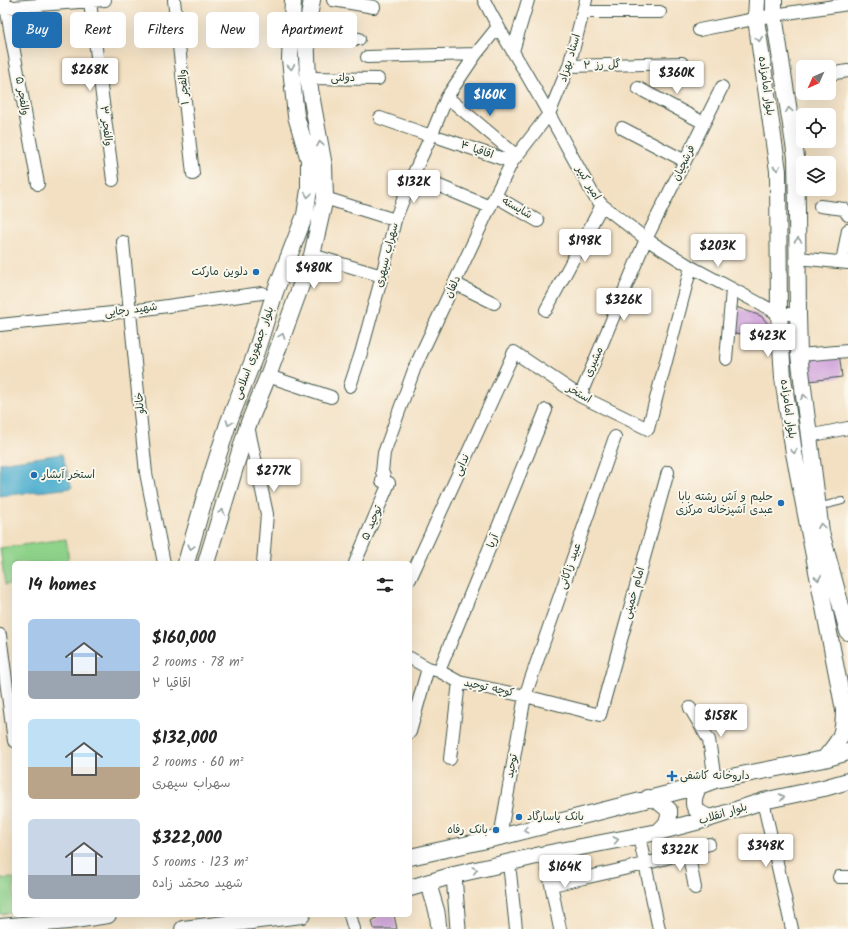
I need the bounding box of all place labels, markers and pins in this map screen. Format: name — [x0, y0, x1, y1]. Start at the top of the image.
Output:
pin: $268K — [62, 58, 118, 92]
pin: $360K — [649, 61, 705, 95]
pin: $160K — [462, 83, 518, 117]
pin: $132K — [386, 170, 442, 204]
pin: $198K — [557, 229, 613, 263]
pin: $203K — [690, 234, 746, 268]
pin: $480K — [286, 256, 342, 290]
place label: دلوین مارکت — [192, 263, 248, 281]
marker: دلوین مارکت — [251, 267, 261, 277]
pin: $326K — [596, 288, 652, 322]
pin: $423K — [740, 324, 796, 358]
pin: $277K — [246, 459, 302, 493]
place label: استخر آبشار — [41, 466, 95, 484]
marker: استخر آبشار — [29, 470, 39, 480]
place label: حلیم و آش رشته بابا عبدی آشپزخانه مرکزی — [676, 488, 773, 519]
marker: حلیم و آش رشته بابا عبدی آشپزخانه مرکزی — [776, 498, 786, 508]
pin: $158K — [693, 704, 749, 738]
place label: داروخانه کاشفی — [680, 767, 750, 785]
marker: داروخانه کاشفی — [667, 771, 677, 781]
place label: بانک پاسارگاد — [527, 808, 584, 826]
marker: بانک پاسارگاد — [514, 812, 524, 822]
place label: بانک رفاه — [447, 821, 488, 839]
marker: بانک رفاه — [491, 825, 501, 835]
pin: $348K — [738, 834, 794, 868]
pin: $322K — [652, 838, 708, 872]
pin: $164K — [537, 855, 593, 889]

